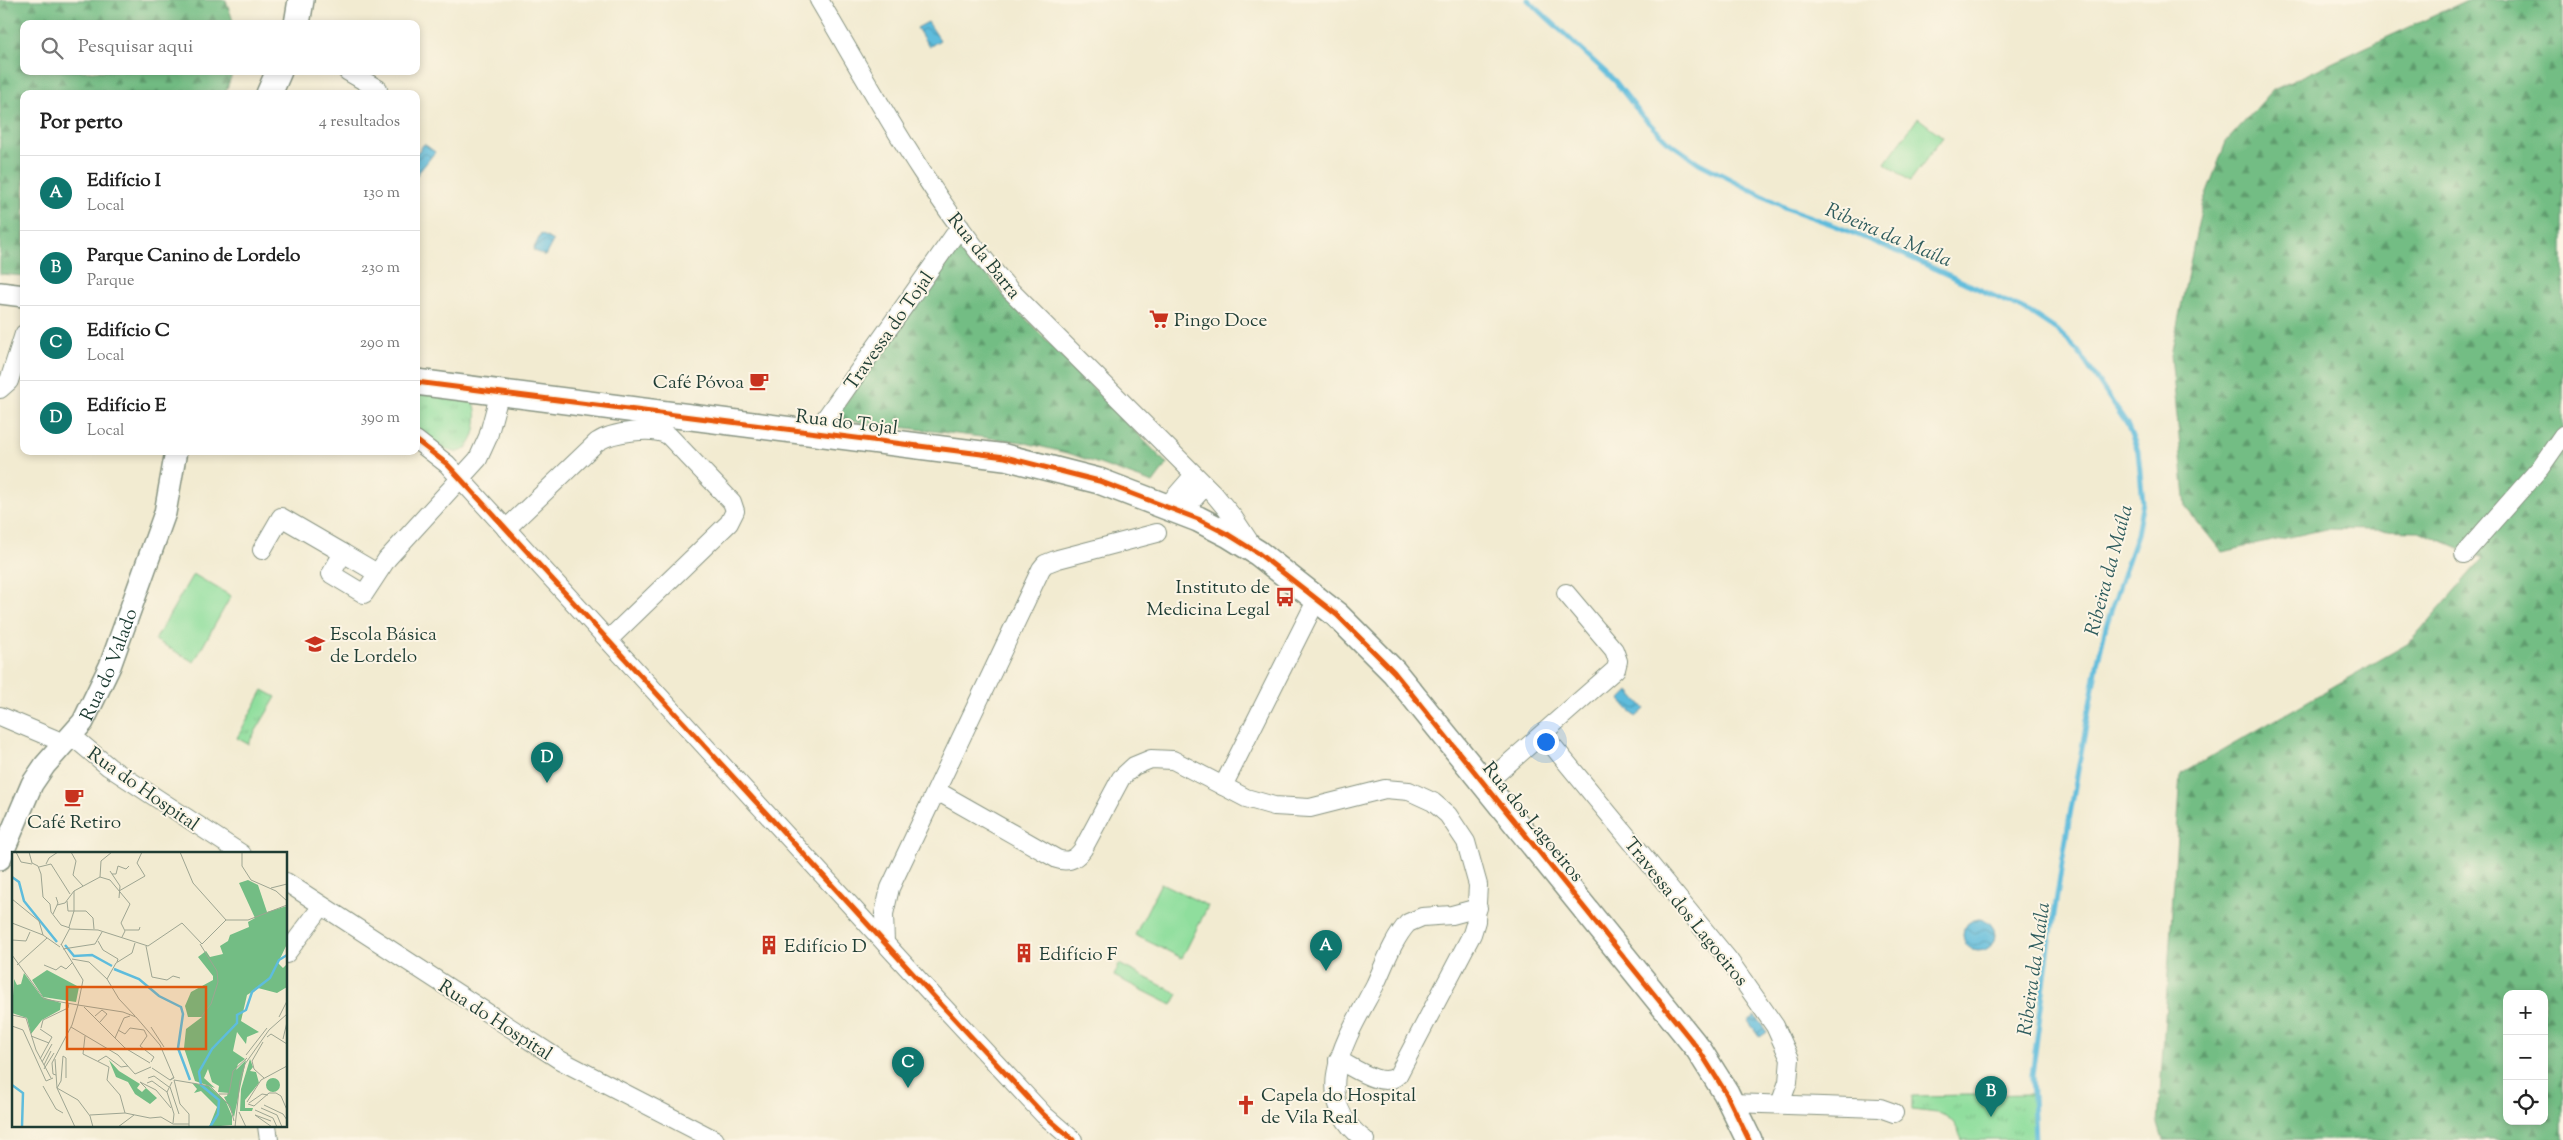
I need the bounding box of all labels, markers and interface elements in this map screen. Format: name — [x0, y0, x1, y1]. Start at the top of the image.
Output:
search box — [20, 20, 420, 75]
icon: search — [38, 34, 66, 62]
text: Pesquisar aqui — [78, 34, 193, 61]
text: Por perto — [40, 108, 123, 138]
text: 4 resultados — [319, 111, 400, 134]
text: Edifício I — [87, 168, 161, 195]
text: A — [50, 182, 63, 205]
text: 130 m — [363, 182, 400, 205]
text: Local — [87, 195, 124, 218]
water label: Ribeira da Maíla — [1820, 197, 1956, 276]
street label: Rua da Barra — [940, 208, 1026, 306]
text: Parque Canino de Lordelo — [87, 243, 301, 270]
text: B — [51, 257, 61, 280]
text: 230 m — [361, 257, 400, 280]
street label: Travessa do Tojal — [839, 267, 941, 396]
text: Parque — [87, 270, 134, 293]
supermarket icon: Pingo Doce — [1148, 308, 1170, 330]
place label: Pingo Doce — [1174, 308, 1268, 335]
text: Edifício C — [87, 318, 170, 345]
text: C — [50, 332, 62, 355]
text: 290 m — [360, 332, 400, 355]
text: Local — [87, 345, 124, 368]
place label: Café Póvoa — [653, 370, 744, 397]
cafe icon: Café Póvoa — [748, 370, 770, 392]
text: Edifício E — [87, 393, 166, 420]
street label: Rua do Tojal — [794, 404, 900, 443]
text: D — [50, 407, 62, 430]
text: 390 m — [361, 407, 400, 430]
text: Local — [87, 420, 124, 443]
water label: Ribeira da Maíla — [2079, 502, 2142, 639]
place label: Instituto de Medicina Legal — [1146, 575, 1270, 624]
bus stop icon: Instituto de Medicina Legal — [1274, 586, 1296, 608]
street label: Rua do Valado — [74, 605, 146, 726]
place label: Escola Básica de Lordelo — [330, 622, 437, 671]
school or university icon: Escola Básica de Lordelo — [304, 633, 326, 655]
your location — [1533, 729, 1559, 755]
street label: Rua do Hospital — [81, 741, 204, 839]
pin: D — [531, 742, 563, 783]
street label: Rua dos Lagoeiros — [1475, 757, 1589, 889]
cafe icon: Café Retiro — [63, 786, 85, 808]
place label: Café Retiro — [27, 810, 121, 837]
street label: Travessa dos Lagoeiros — [1617, 832, 1754, 993]
inset map — [12, 852, 288, 1128]
water label: Ribeira da Maíla — [2012, 901, 2059, 1038]
pin: A — [1310, 930, 1342, 971]
building icon: Edifício D — [758, 934, 780, 956]
place label: Edifício D — [784, 934, 867, 961]
building icon: Edifício F — [1013, 942, 1035, 964]
place label: Edifício F — [1039, 942, 1118, 969]
street label: Rua do Hospital — [432, 974, 557, 1068]
map controls — [2503, 990, 2548, 1125]
button: + — [2503, 990, 2548, 1035]
button: − — [2503, 1035, 2548, 1080]
pin: C — [892, 1047, 924, 1088]
pin: B — [1975, 1076, 2007, 1117]
button: locate — [2503, 1080, 2548, 1125]
place label: Capela do Hospital de Vila Real — [1261, 1083, 1416, 1132]
church icon: Capela do Hospital de Vila Real — [1235, 1094, 1257, 1116]

